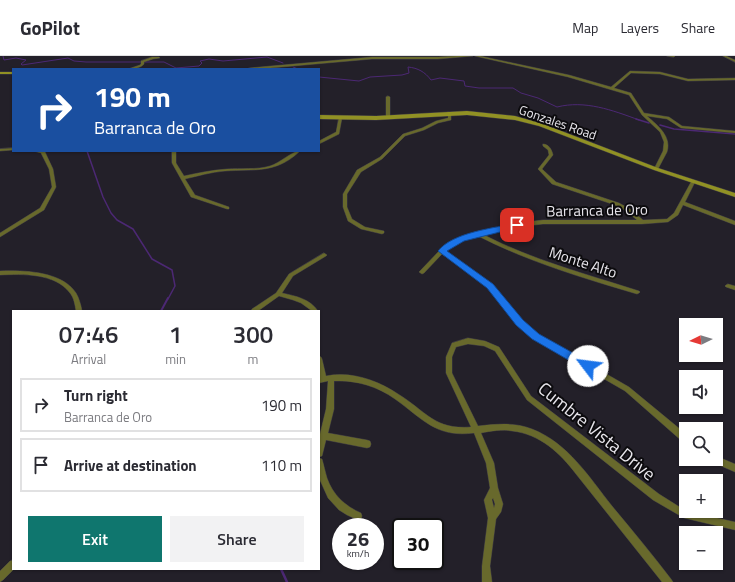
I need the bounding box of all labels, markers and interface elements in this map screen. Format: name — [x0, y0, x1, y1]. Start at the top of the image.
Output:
text: GoPilot — [20, 13, 80, 42]
text: Map — [572, 17, 598, 38]
text: Layers — [620, 17, 659, 38]
text: Share — [681, 17, 715, 38]
text: 190 m — [94, 75, 171, 118]
icon: right — [28, 84, 80, 136]
street label: Gonzales Road — [516, 99, 600, 145]
text: Barranca de Oro — [94, 114, 216, 141]
street label: Barranca de Oro — [546, 198, 648, 222]
pin — [500, 208, 534, 242]
icon: arrive — [506, 214, 528, 236]
street label: Monte Alto — [546, 240, 620, 284]
text: 07:46 — [59, 316, 118, 352]
text: 1 — [169, 316, 182, 352]
text: 300 — [233, 316, 273, 352]
north arrow — [679, 318, 723, 362]
map controls — [679, 318, 723, 570]
position arrow — [567, 345, 609, 387]
text: Arrival — [71, 349, 106, 369]
text: min — [165, 349, 186, 369]
text: m — [248, 349, 258, 369]
button: sound — [679, 370, 723, 414]
street label: Cumbre Vista Drive — [532, 375, 662, 487]
text: Turn right — [64, 384, 128, 407]
icon: right — [30, 394, 52, 416]
text: 190 m — [261, 394, 302, 417]
text: Barranca de Oro — [64, 407, 152, 427]
button: search — [679, 422, 723, 466]
icon: arrive — [30, 454, 52, 476]
text: Arrive at destination — [64, 454, 197, 477]
text: 110 m — [261, 454, 302, 477]
button: + — [679, 474, 723, 518]
button: Exit — [28, 516, 162, 562]
button: Share — [170, 516, 304, 562]
speed limit sign: 30 — [392, 518, 444, 570]
text: 26 — [347, 523, 369, 554]
button: − — [679, 526, 723, 570]
text: km/h — [347, 546, 369, 561]

